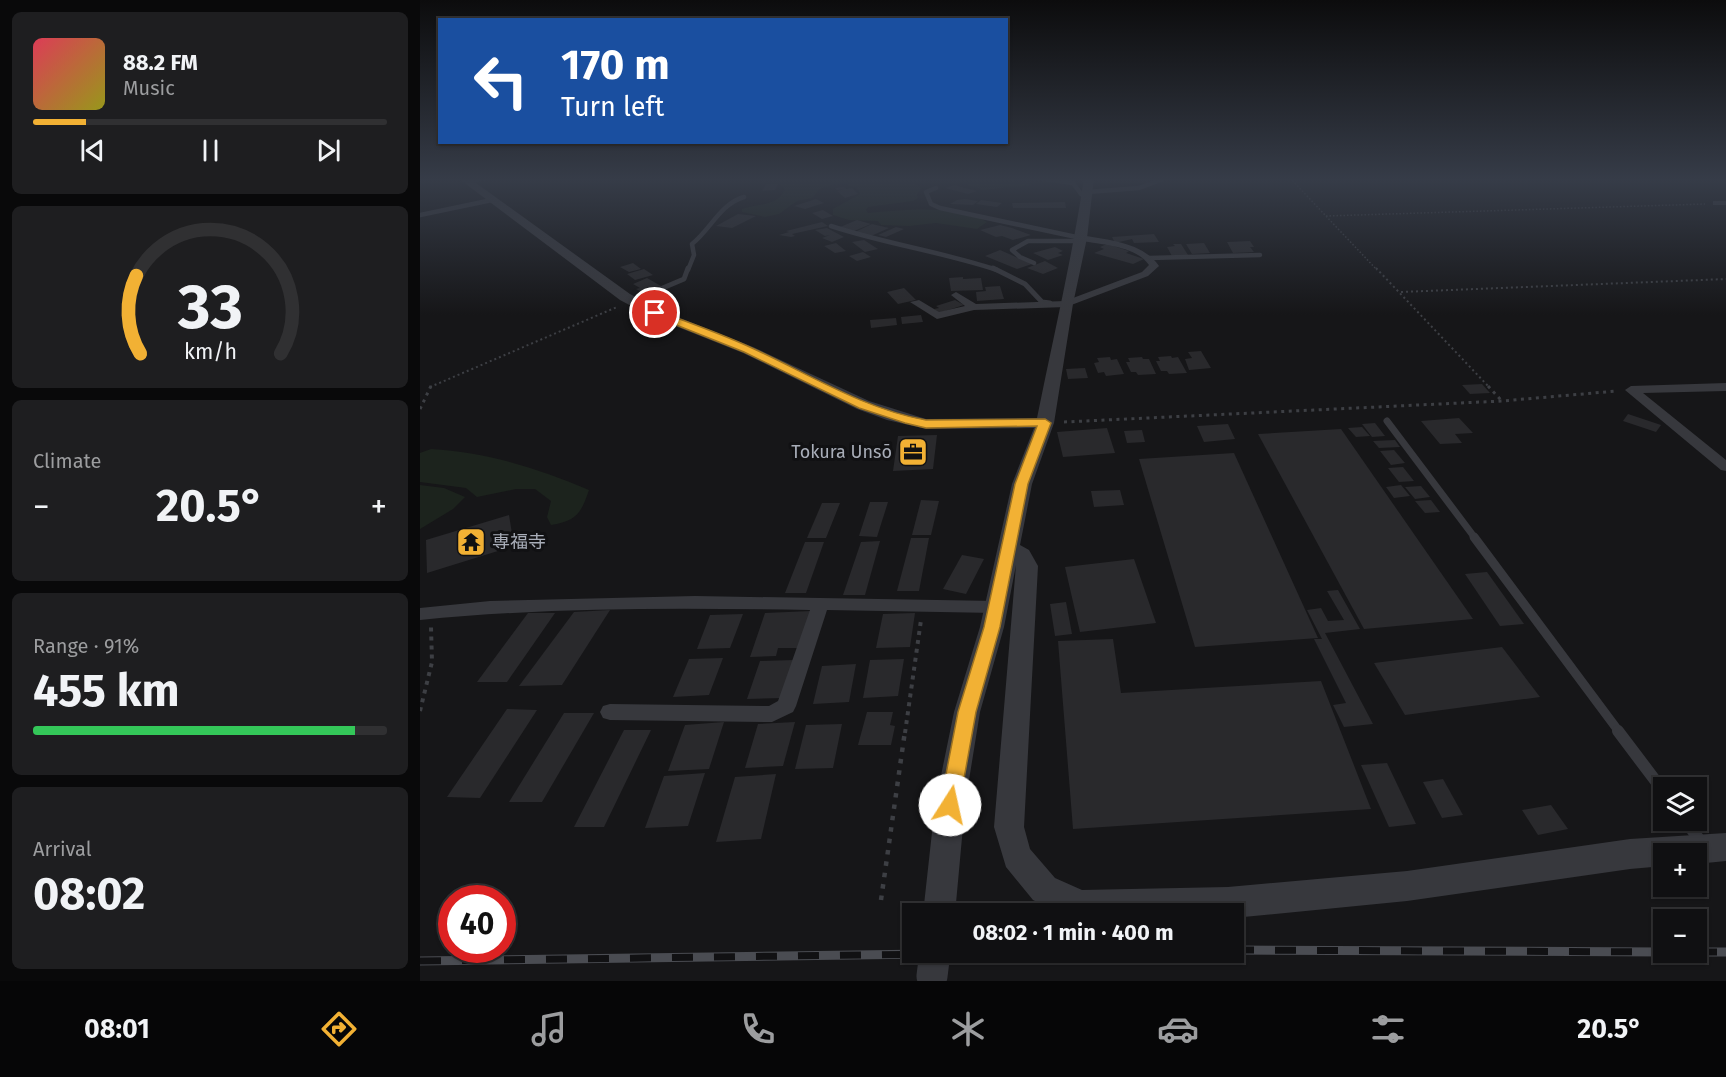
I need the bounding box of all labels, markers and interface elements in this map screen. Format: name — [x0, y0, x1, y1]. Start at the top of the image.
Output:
text: 170 m — [561, 40, 670, 90]
icon: left — [462, 42, 540, 120]
text: 88.2 FM — [123, 49, 198, 76]
text: Music — [123, 76, 175, 100]
text: Turn left — [561, 91, 664, 123]
icon: previous — [76, 134, 109, 167]
icon: pause — [194, 134, 227, 167]
icon: next — [312, 134, 345, 167]
text: 33 — [177, 270, 242, 345]
pin — [629, 287, 680, 338]
icon: arrive — [638, 296, 671, 329]
text: km/h — [183, 339, 237, 365]
office icon: Tokura Unsō — [897, 436, 929, 468]
place label: Tokura Unsō — [791, 441, 892, 463]
text: Climate — [33, 449, 101, 473]
text: 20.5° — [156, 479, 264, 533]
text: − — [33, 487, 50, 527]
text: + — [371, 487, 387, 527]
temple icon: 専福寺 — [455, 526, 487, 558]
place label: 専福寺 — [492, 531, 546, 553]
text: Range · 91% — [33, 634, 139, 658]
text: 455 km — [33, 664, 180, 718]
position arrow — [918, 773, 982, 837]
map controls — [1653, 777, 1707, 963]
button: layers — [1653, 777, 1707, 831]
text: Arrival — [33, 837, 92, 861]
button: + — [1653, 843, 1707, 897]
text: 08:02 — [33, 867, 145, 921]
speed limit sign: 40 — [438, 885, 516, 963]
button: − — [1653, 909, 1707, 963]
text: 08:02 · 1 min · 400 m — [972, 919, 1174, 946]
icon: directions — [318, 1008, 360, 1050]
icon: music — [528, 1008, 570, 1050]
icon: phone — [737, 1008, 779, 1050]
icon: climate — [947, 1008, 989, 1050]
icon: car — [1157, 1008, 1199, 1050]
icon: filters — [1367, 1008, 1409, 1050]
text: 08:01 — [84, 1013, 150, 1045]
text: 20.5° — [1577, 1013, 1642, 1045]

